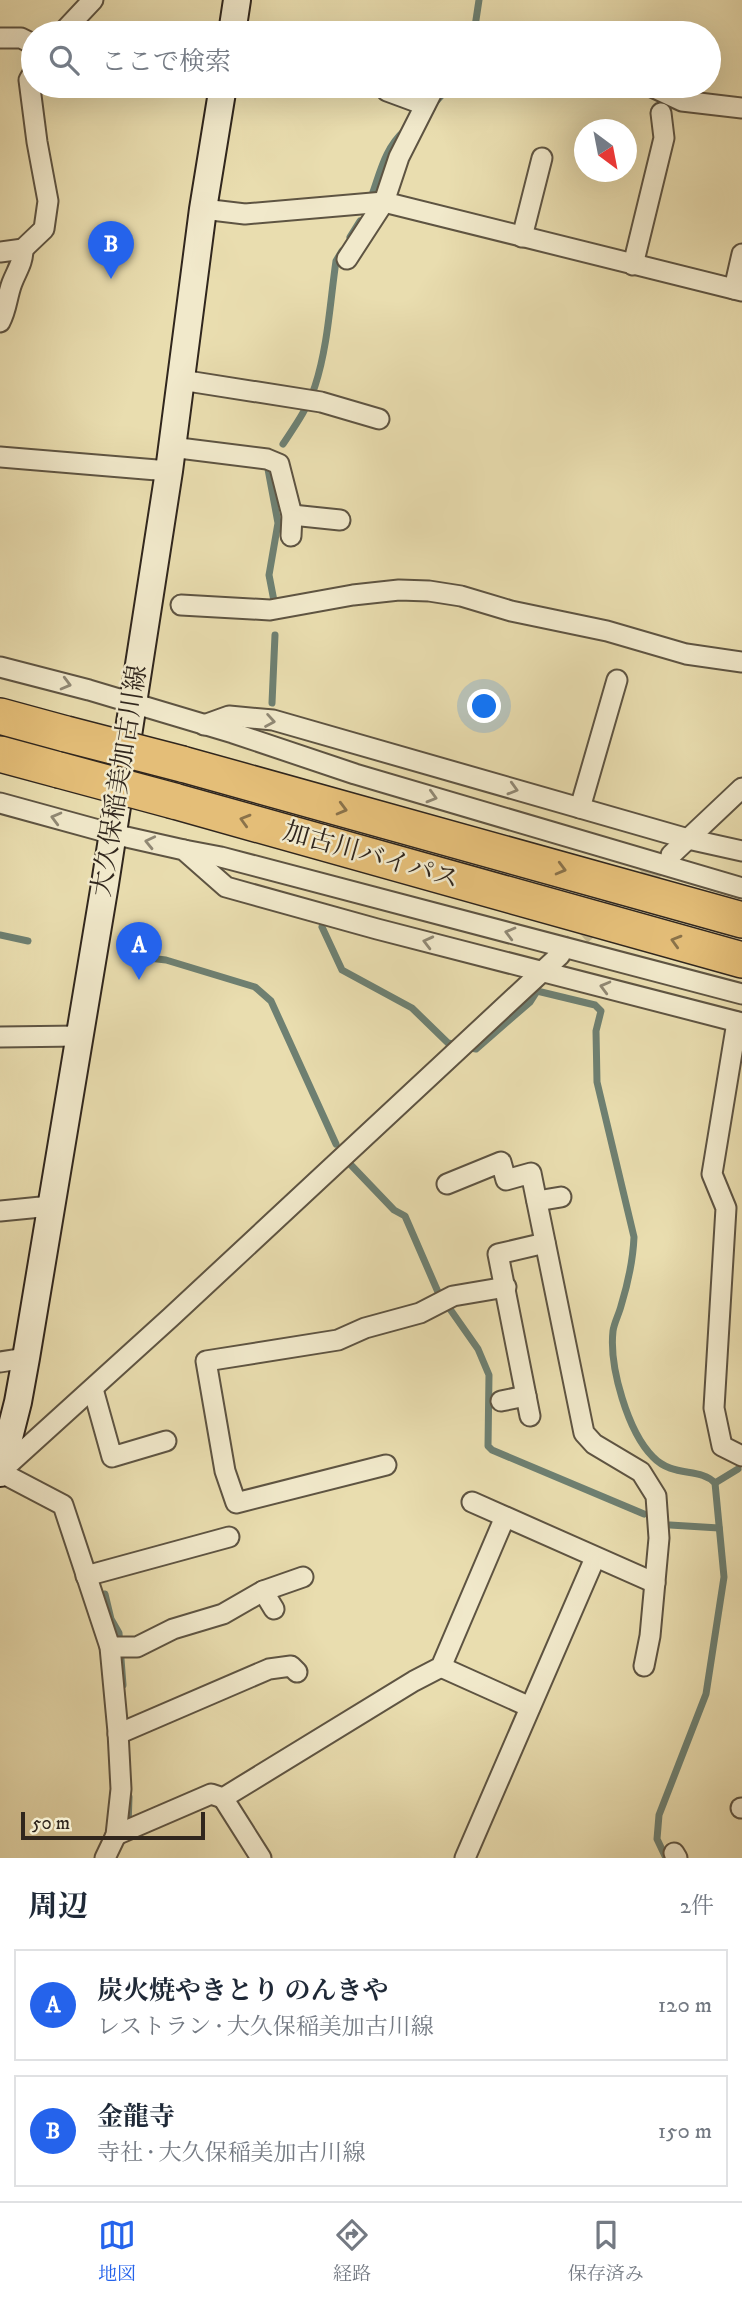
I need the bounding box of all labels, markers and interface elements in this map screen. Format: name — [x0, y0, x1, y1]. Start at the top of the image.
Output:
search box — [21, 21, 721, 98]
icon: search — [45, 41, 83, 79]
text: ここで検索 — [101, 46, 231, 79]
north arrow — [574, 119, 637, 182]
pin: B — [88, 221, 134, 279]
street label: 大久保稲美加古川線 — [85, 663, 155, 899]
one-way arrow — [60, 676, 72, 690]
your location — [467, 689, 501, 723]
one-way arrow — [264, 713, 276, 728]
one-way arrow — [506, 780, 518, 795]
one-way arrow — [426, 789, 438, 803]
one-way arrow — [336, 800, 348, 815]
one-way arrow — [51, 812, 63, 827]
one-way arrow — [239, 814, 251, 829]
street label: 加古川バイパス — [279, 815, 463, 897]
one-way arrow — [144, 836, 156, 851]
one-way arrow — [555, 861, 567, 876]
pin: A — [116, 922, 162, 980]
one-way arrow — [504, 927, 516, 941]
one-way arrow — [670, 935, 682, 950]
one-way arrow — [422, 936, 434, 950]
one-way arrow — [599, 981, 611, 995]
scale bar — [21, 1809, 205, 1841]
text: 50 m — [32, 1812, 70, 1835]
text: 周辺 — [28, 1889, 88, 1926]
text: 2件 — [680, 1892, 714, 1921]
text: 炭火焼やきとり のんきや — [97, 1975, 389, 2008]
text: A — [46, 1991, 60, 2020]
text: 120 m — [658, 1991, 712, 2020]
text: レストラン · 大久保稲美加古川線 — [97, 2013, 434, 2042]
text: 金龍寺 — [97, 2101, 175, 2134]
text: B — [46, 2117, 60, 2146]
text: 150 m — [658, 2117, 712, 2146]
text: 寺社 · 大久保稲美加古川線 — [97, 2139, 365, 2168]
tab: 地図 — [98, 2216, 136, 2286]
tab: 経路 — [333, 2216, 371, 2286]
tab: 保存済み — [568, 2216, 644, 2286]

